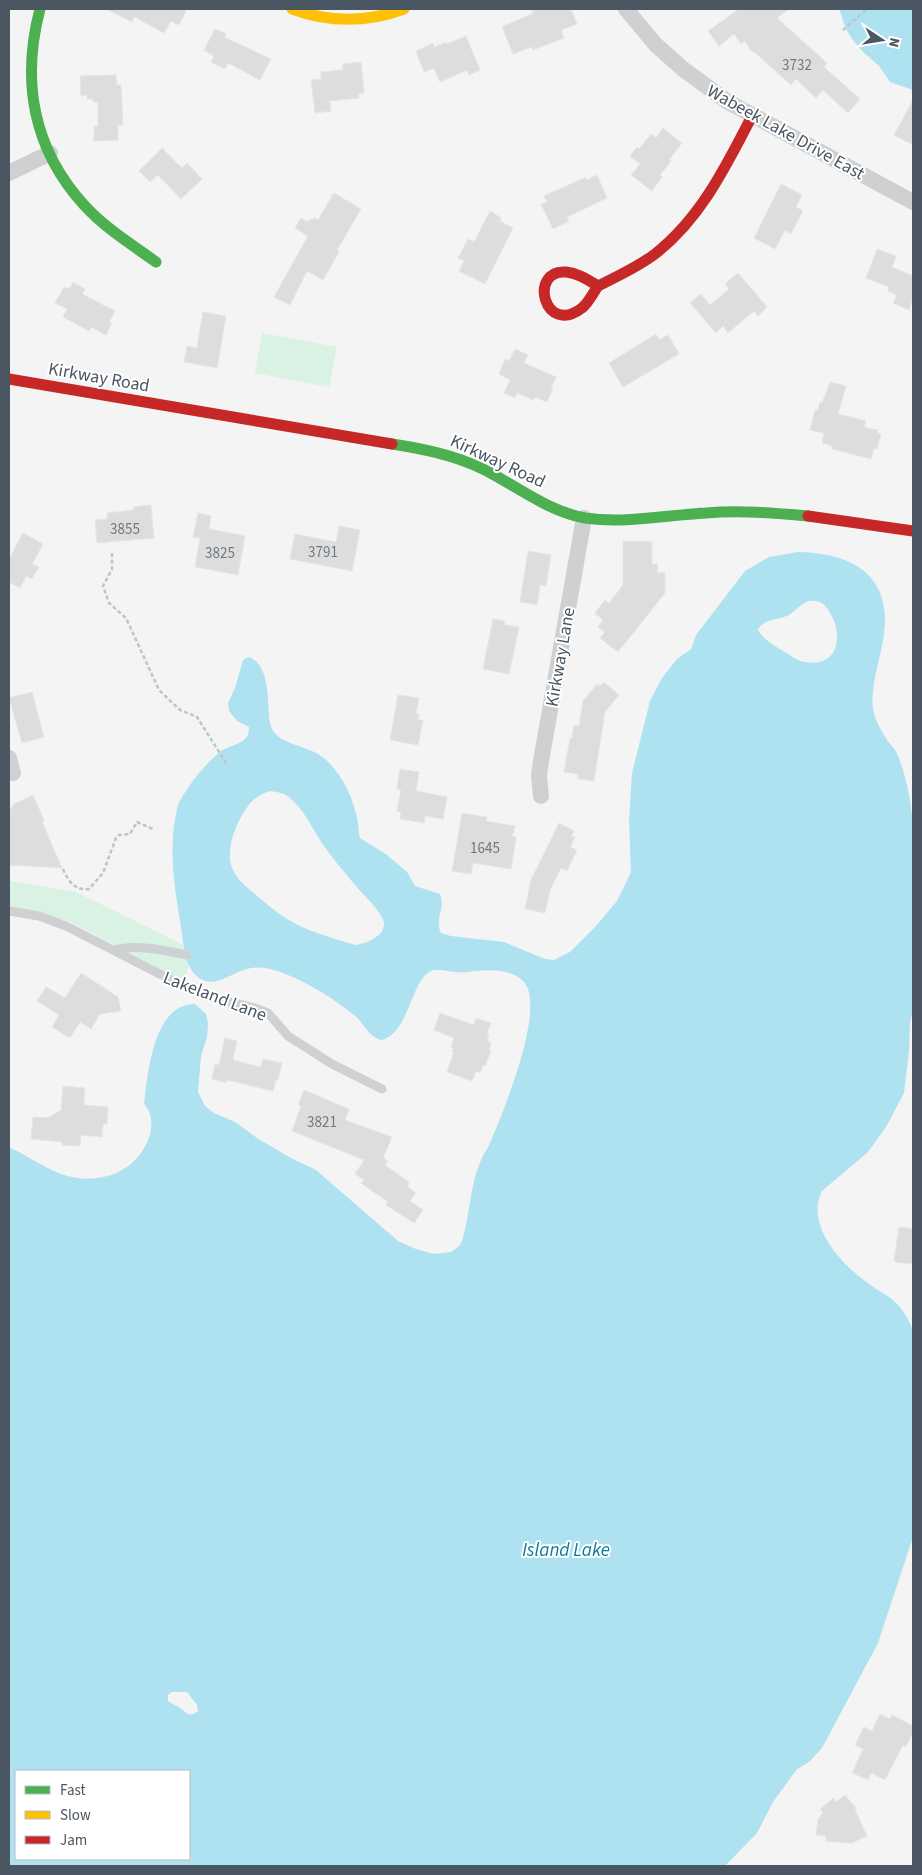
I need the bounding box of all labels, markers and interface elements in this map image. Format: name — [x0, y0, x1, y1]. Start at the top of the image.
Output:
north arrow — [857, 15, 907, 65]
text: N — [883, 36, 904, 49]
house number: 3732 — [782, 55, 812, 76]
street label: Wabeek Lake Drive East — [702, 79, 869, 186]
street label: Kirkway Road — [46, 356, 152, 399]
street label: Kirkway Road — [446, 428, 550, 494]
house number: 3855 — [110, 519, 140, 540]
house number: 3791 — [308, 542, 338, 563]
house number: 3825 — [205, 543, 235, 564]
street label: Kirkway Lane — [539, 605, 582, 709]
house number: 1645 — [470, 838, 500, 859]
street label: Lakeland Lane — [159, 965, 270, 1028]
house number: 3821 — [307, 1112, 337, 1133]
water label: Island Lake — [522, 1537, 610, 1564]
legend — [15, 1770, 190, 1860]
text: Fast — [60, 1780, 86, 1801]
text: Slow — [60, 1805, 91, 1826]
text: Jam — [60, 1830, 87, 1851]

